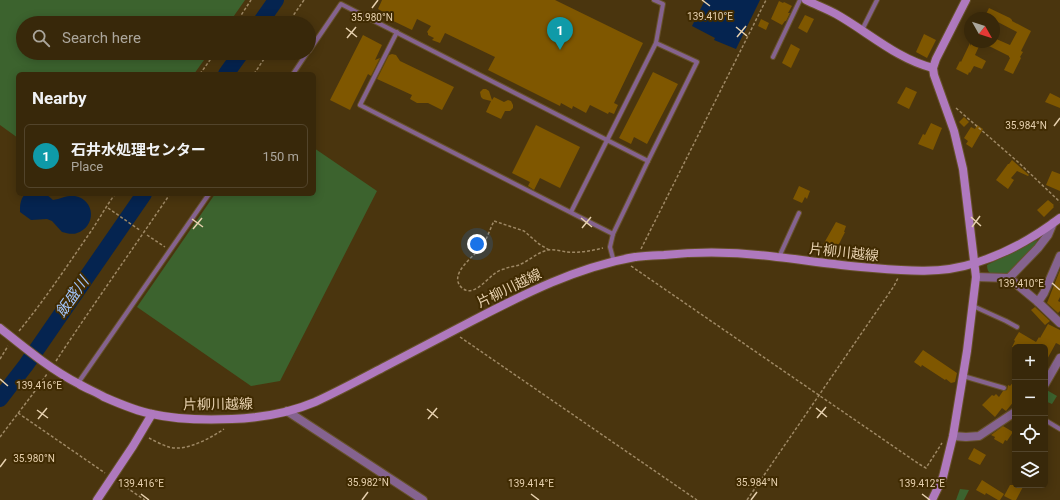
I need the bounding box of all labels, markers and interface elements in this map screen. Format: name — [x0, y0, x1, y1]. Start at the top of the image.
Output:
text: 139.410°E — [687, 11, 733, 22]
text: 35.980°N — [351, 12, 393, 23]
north arrow — [964, 12, 1000, 48]
search box — [16, 16, 316, 60]
pin: 1 — [547, 17, 573, 50]
icon: search — [30, 27, 52, 49]
text: Search here — [62, 29, 141, 47]
text: Nearby — [32, 88, 87, 108]
text: 35.984°N — [1005, 120, 1047, 131]
text: 石井水処理センター — [71, 141, 206, 159]
text: 1 — [42, 149, 50, 164]
text: 150 m — [262, 149, 299, 164]
text: Place — [71, 159, 103, 174]
your location — [467, 234, 487, 254]
street label: 片柳川越線 — [808, 240, 880, 264]
street label: 片柳川越線 — [474, 265, 544, 311]
water label: 飯盛川 — [52, 272, 93, 321]
text: 139.410°E — [998, 278, 1044, 289]
map controls — [1012, 344, 1048, 488]
button: + — [1012, 344, 1048, 380]
text: 139.416°E — [16, 380, 62, 391]
button: − — [1012, 380, 1048, 416]
street label: 片柳川越線 — [183, 395, 253, 413]
button: locate — [1012, 416, 1048, 452]
button: layers — [1012, 452, 1048, 488]
text: 35.980°N — [13, 453, 55, 464]
text: 35.982°N — [347, 477, 389, 488]
text: 35.984°N — [736, 477, 778, 488]
text: 139.416°E — [118, 478, 164, 489]
text: 139.414°E — [508, 478, 554, 489]
text: 139.412°E — [899, 478, 945, 489]

